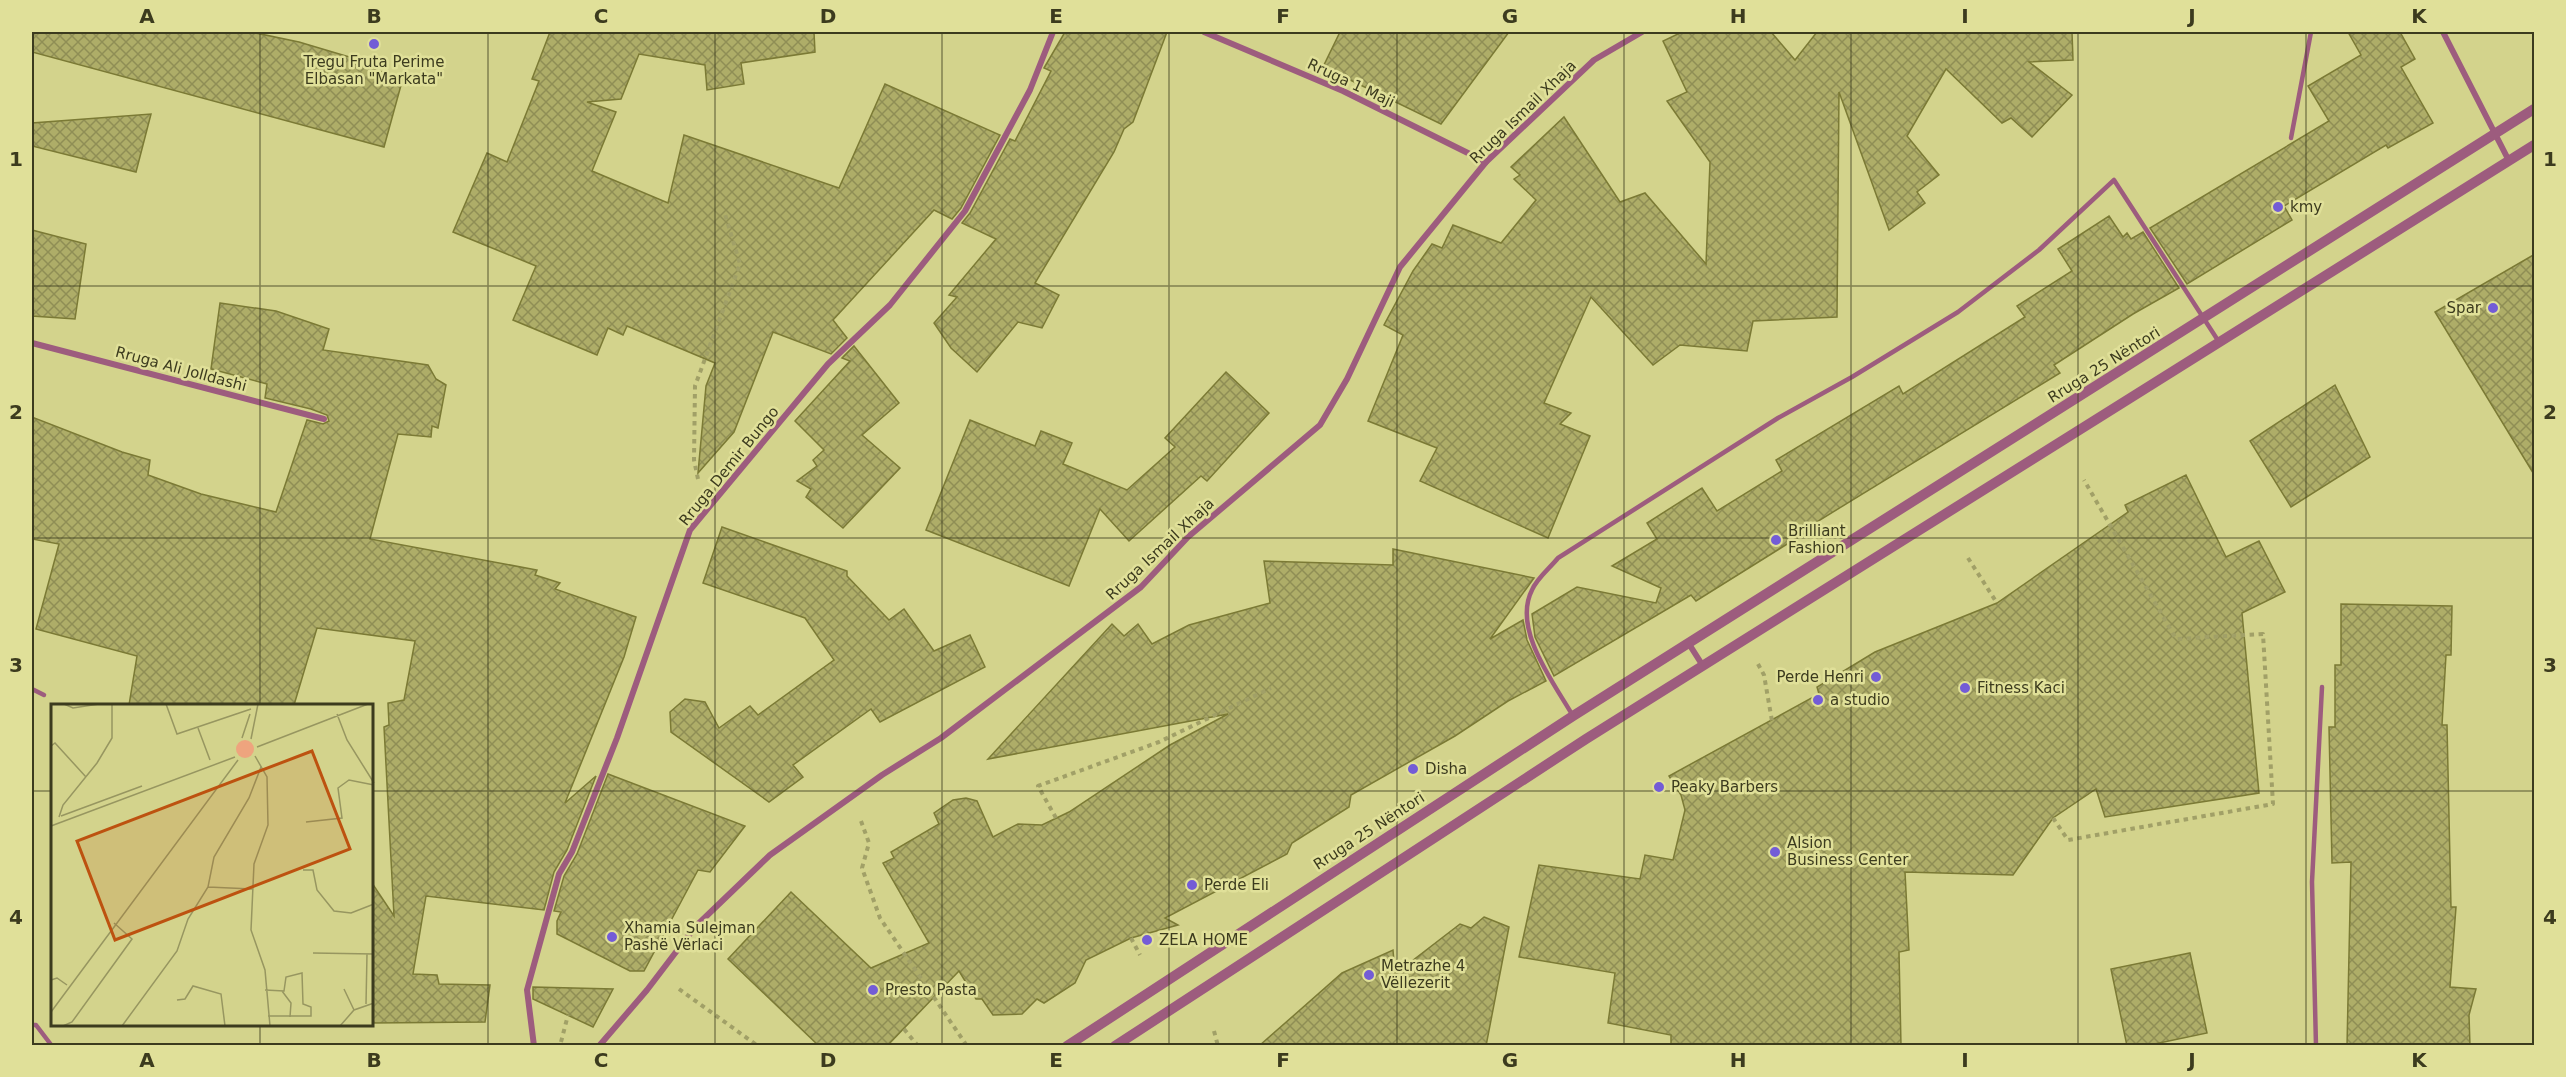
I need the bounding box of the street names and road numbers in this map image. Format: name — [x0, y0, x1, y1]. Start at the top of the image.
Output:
street label: Rruga 1 Maji — [1304, 55, 1398, 111]
street label: Rruga Ismail Xhaja — [1466, 57, 1580, 167]
street label: Rruga 25 Nëntori — [2045, 323, 2163, 407]
street label: Rruga Ali Jolldashi — [113, 343, 249, 395]
street label: Rruga Demir Bungo — [675, 403, 783, 529]
street label: Rruga Ismail Xhaja — [1102, 494, 1218, 604]
street label: Rruga 25 Nëntori — [1310, 788, 1428, 874]

